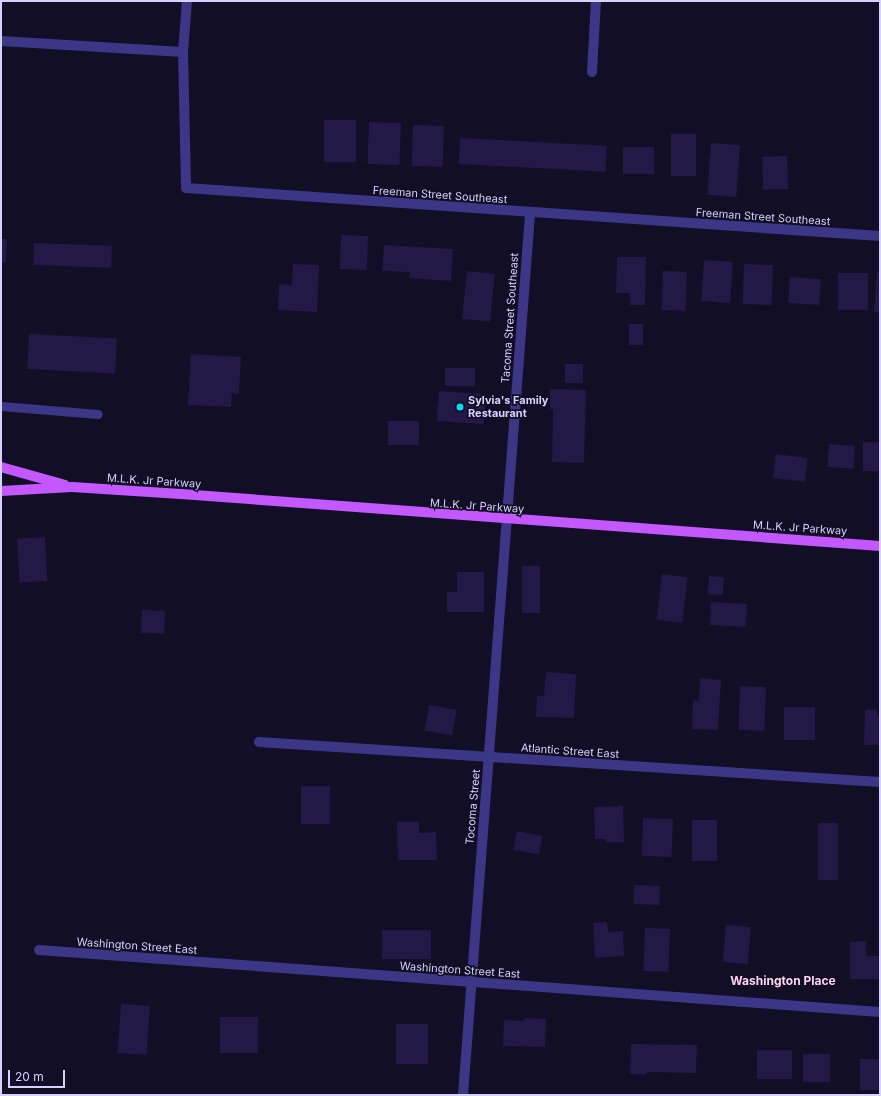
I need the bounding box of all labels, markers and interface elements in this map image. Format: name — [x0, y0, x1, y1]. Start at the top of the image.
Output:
street label: Freeman Street Southeast — [372, 184, 508, 206]
street label: Freeman Street Southeast — [695, 206, 831, 228]
street label: Tacoma Street Southeast — [499, 252, 521, 384]
place label: Sylvia's Family Restaurant — [468, 394, 548, 420]
marker: Sylvia's Family Restaurant — [455, 402, 465, 412]
street label: M.L.K. Jr Parkway — [106, 471, 202, 491]
street label: M.L.K. Jr Parkway — [429, 496, 525, 516]
street label: M.L.K. Jr Parkway — [752, 518, 848, 538]
street label: Atlantic Street East — [521, 741, 619, 761]
street label: Tocoma Street — [463, 769, 483, 845]
street label: Washington Street East — [76, 935, 198, 957]
street label: Washington Street East — [399, 959, 521, 981]
district label: Washington Place — [730, 974, 836, 988]
scale bar — [10, 1062, 67, 1088]
text: 20 m — [15, 1069, 44, 1084]

